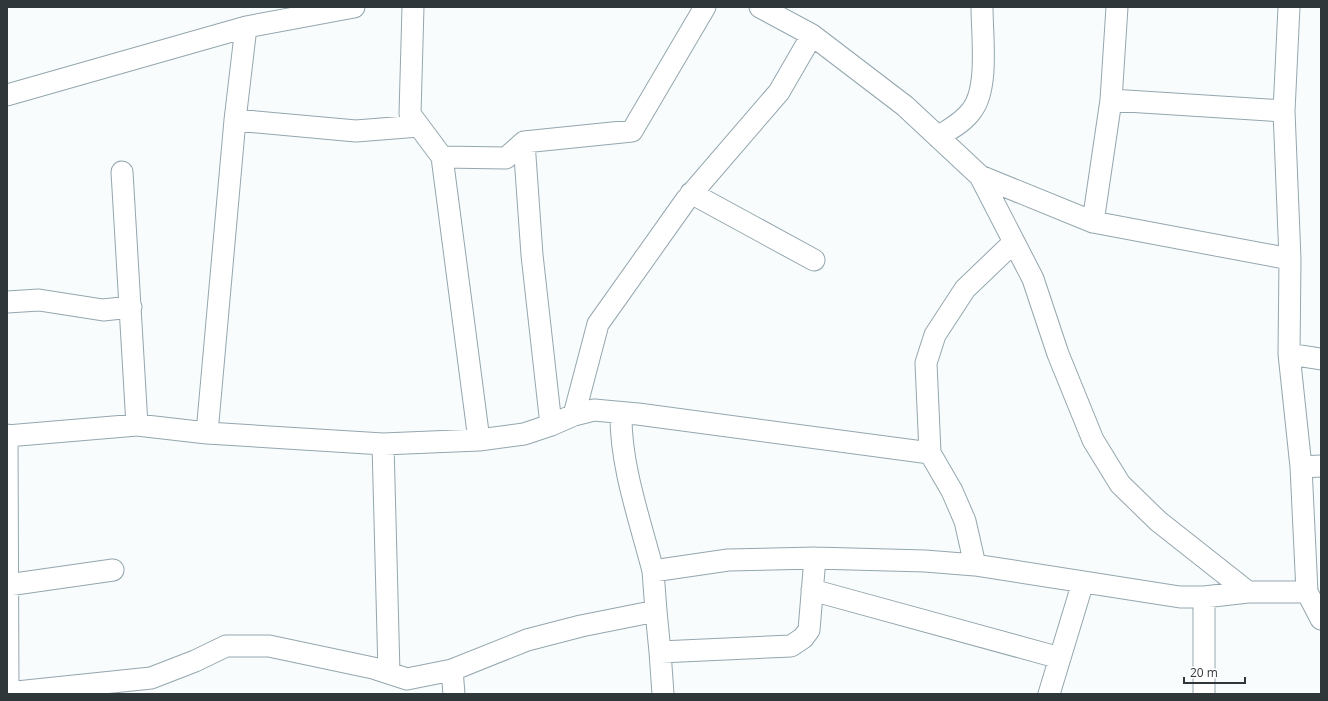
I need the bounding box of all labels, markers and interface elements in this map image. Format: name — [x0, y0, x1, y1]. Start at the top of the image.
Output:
scale bar — [1184, 659, 1245, 685]
text: 20 m — [1190, 664, 1218, 681]

